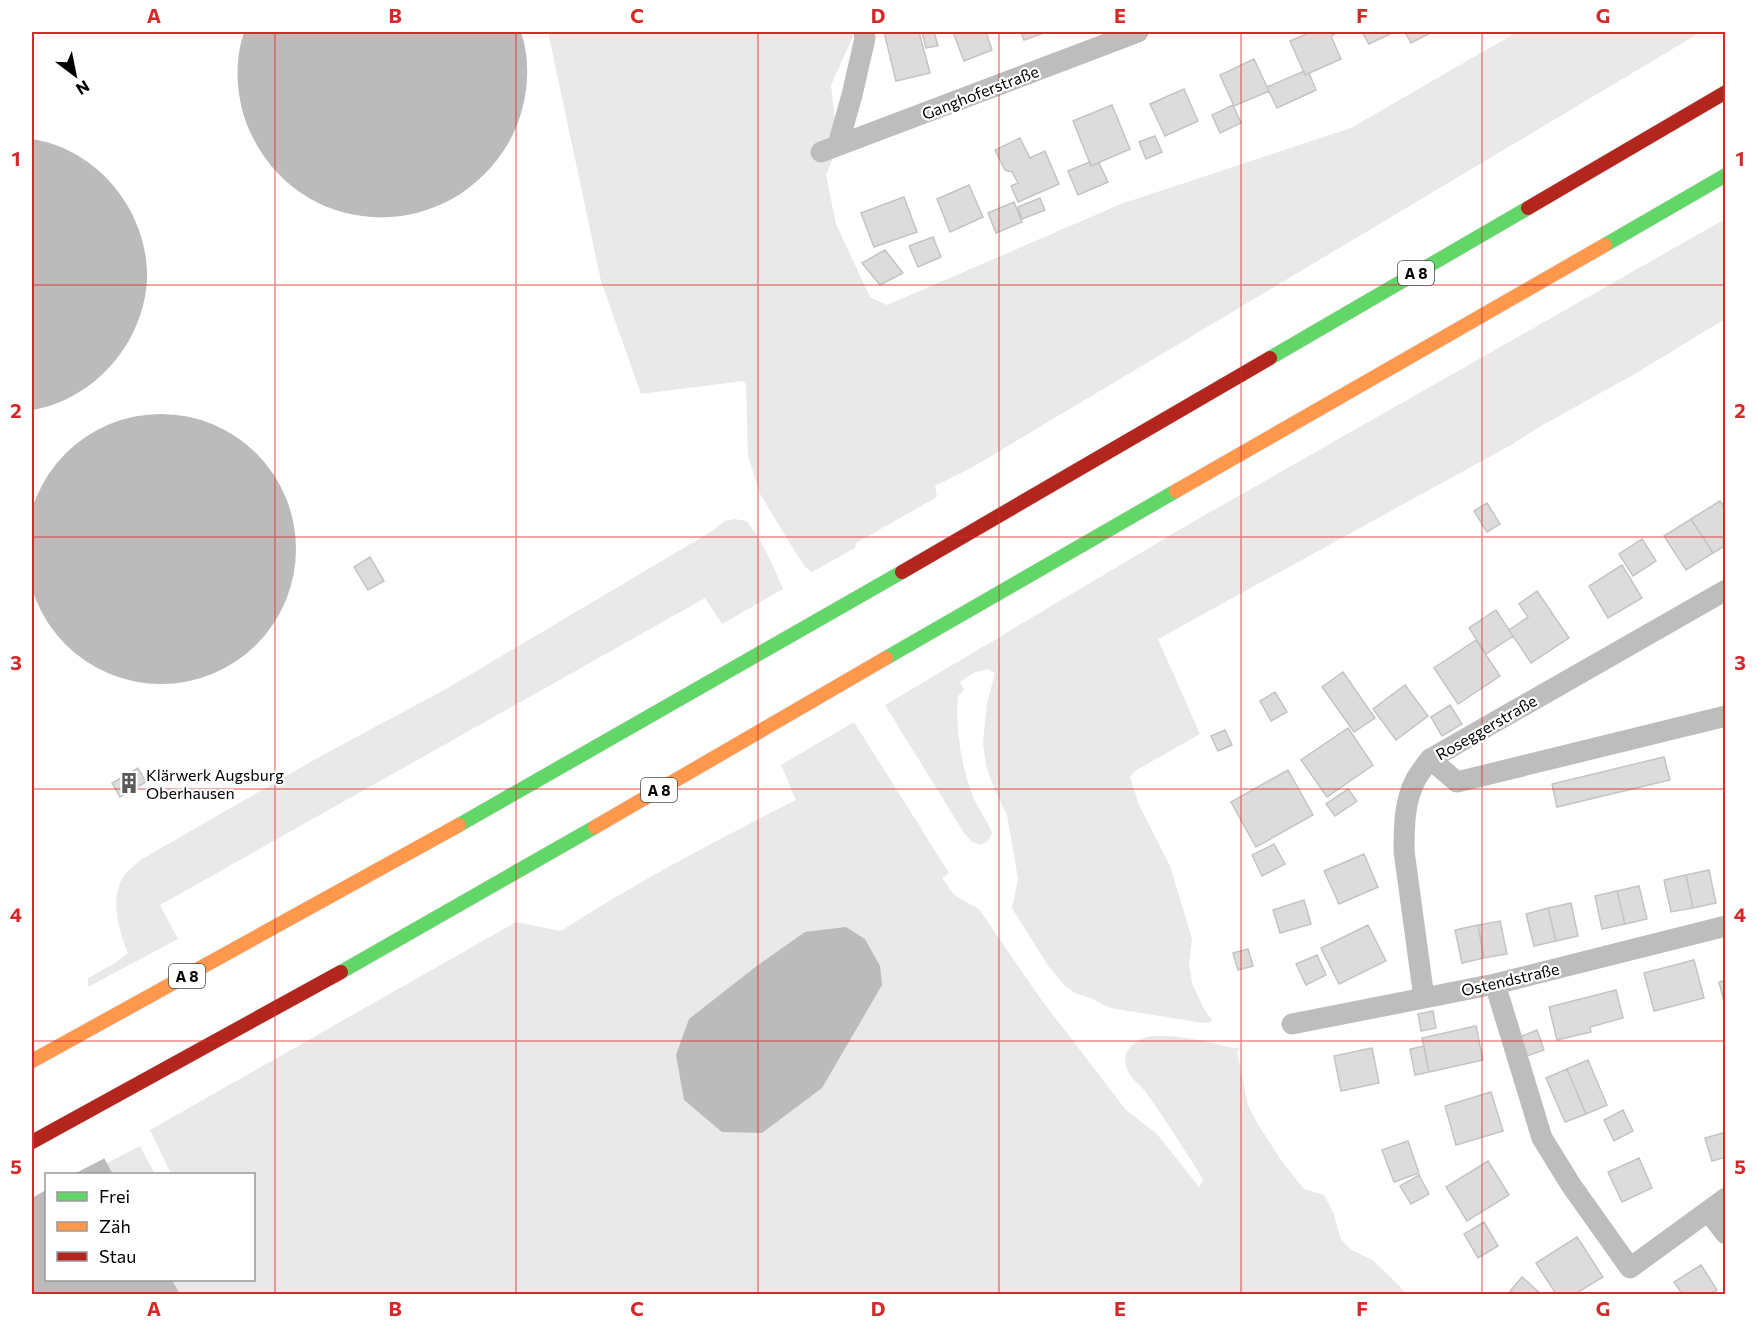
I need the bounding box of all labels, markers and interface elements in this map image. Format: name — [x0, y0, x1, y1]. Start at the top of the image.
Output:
text: A — [147, 3, 161, 27]
text: B — [388, 3, 402, 27]
text: C — [630, 3, 644, 27]
text: D — [871, 3, 885, 27]
text: E — [1114, 3, 1126, 27]
text: F — [1356, 3, 1368, 27]
text: G — [1596, 3, 1610, 27]
north arrow — [45, 45, 105, 105]
street label: Ganghoferstraße — [919, 61, 1041, 123]
text: N — [73, 77, 93, 99]
text: 1 — [11, 146, 21, 170]
text: 1 — [1735, 146, 1745, 170]
road number: A 8 — [1398, 261, 1434, 285]
text: 2 — [10, 398, 22, 422]
text: 2 — [1734, 398, 1746, 422]
text: 3 — [10, 650, 22, 674]
text: 3 — [1734, 650, 1746, 674]
street label: Roseggerstraße — [1432, 690, 1540, 764]
place label: Klärwerk Augsburg Oberhausen — [146, 765, 284, 802]
building icon: Klärwerk Augsburg Oberhausen — [117, 771, 141, 795]
road number: A 8 — [641, 778, 677, 802]
text: 4 — [10, 902, 22, 926]
text: 4 — [1734, 902, 1746, 926]
street label: Ostendstraße — [1459, 958, 1561, 1000]
road number: A 8 — [169, 964, 205, 988]
text: 5 — [10, 1154, 22, 1178]
text: 5 — [1734, 1154, 1746, 1178]
legend — [45, 1173, 255, 1281]
text: Frei — [99, 1185, 130, 1207]
text: Zäh — [99, 1215, 131, 1237]
text: Stau — [99, 1245, 136, 1267]
text: A — [147, 1296, 161, 1320]
text: B — [388, 1296, 402, 1320]
text: C — [630, 1296, 644, 1320]
text: D — [871, 1296, 885, 1320]
text: E — [1114, 1296, 1126, 1320]
text: F — [1356, 1296, 1368, 1320]
text: G — [1596, 1296, 1610, 1320]

